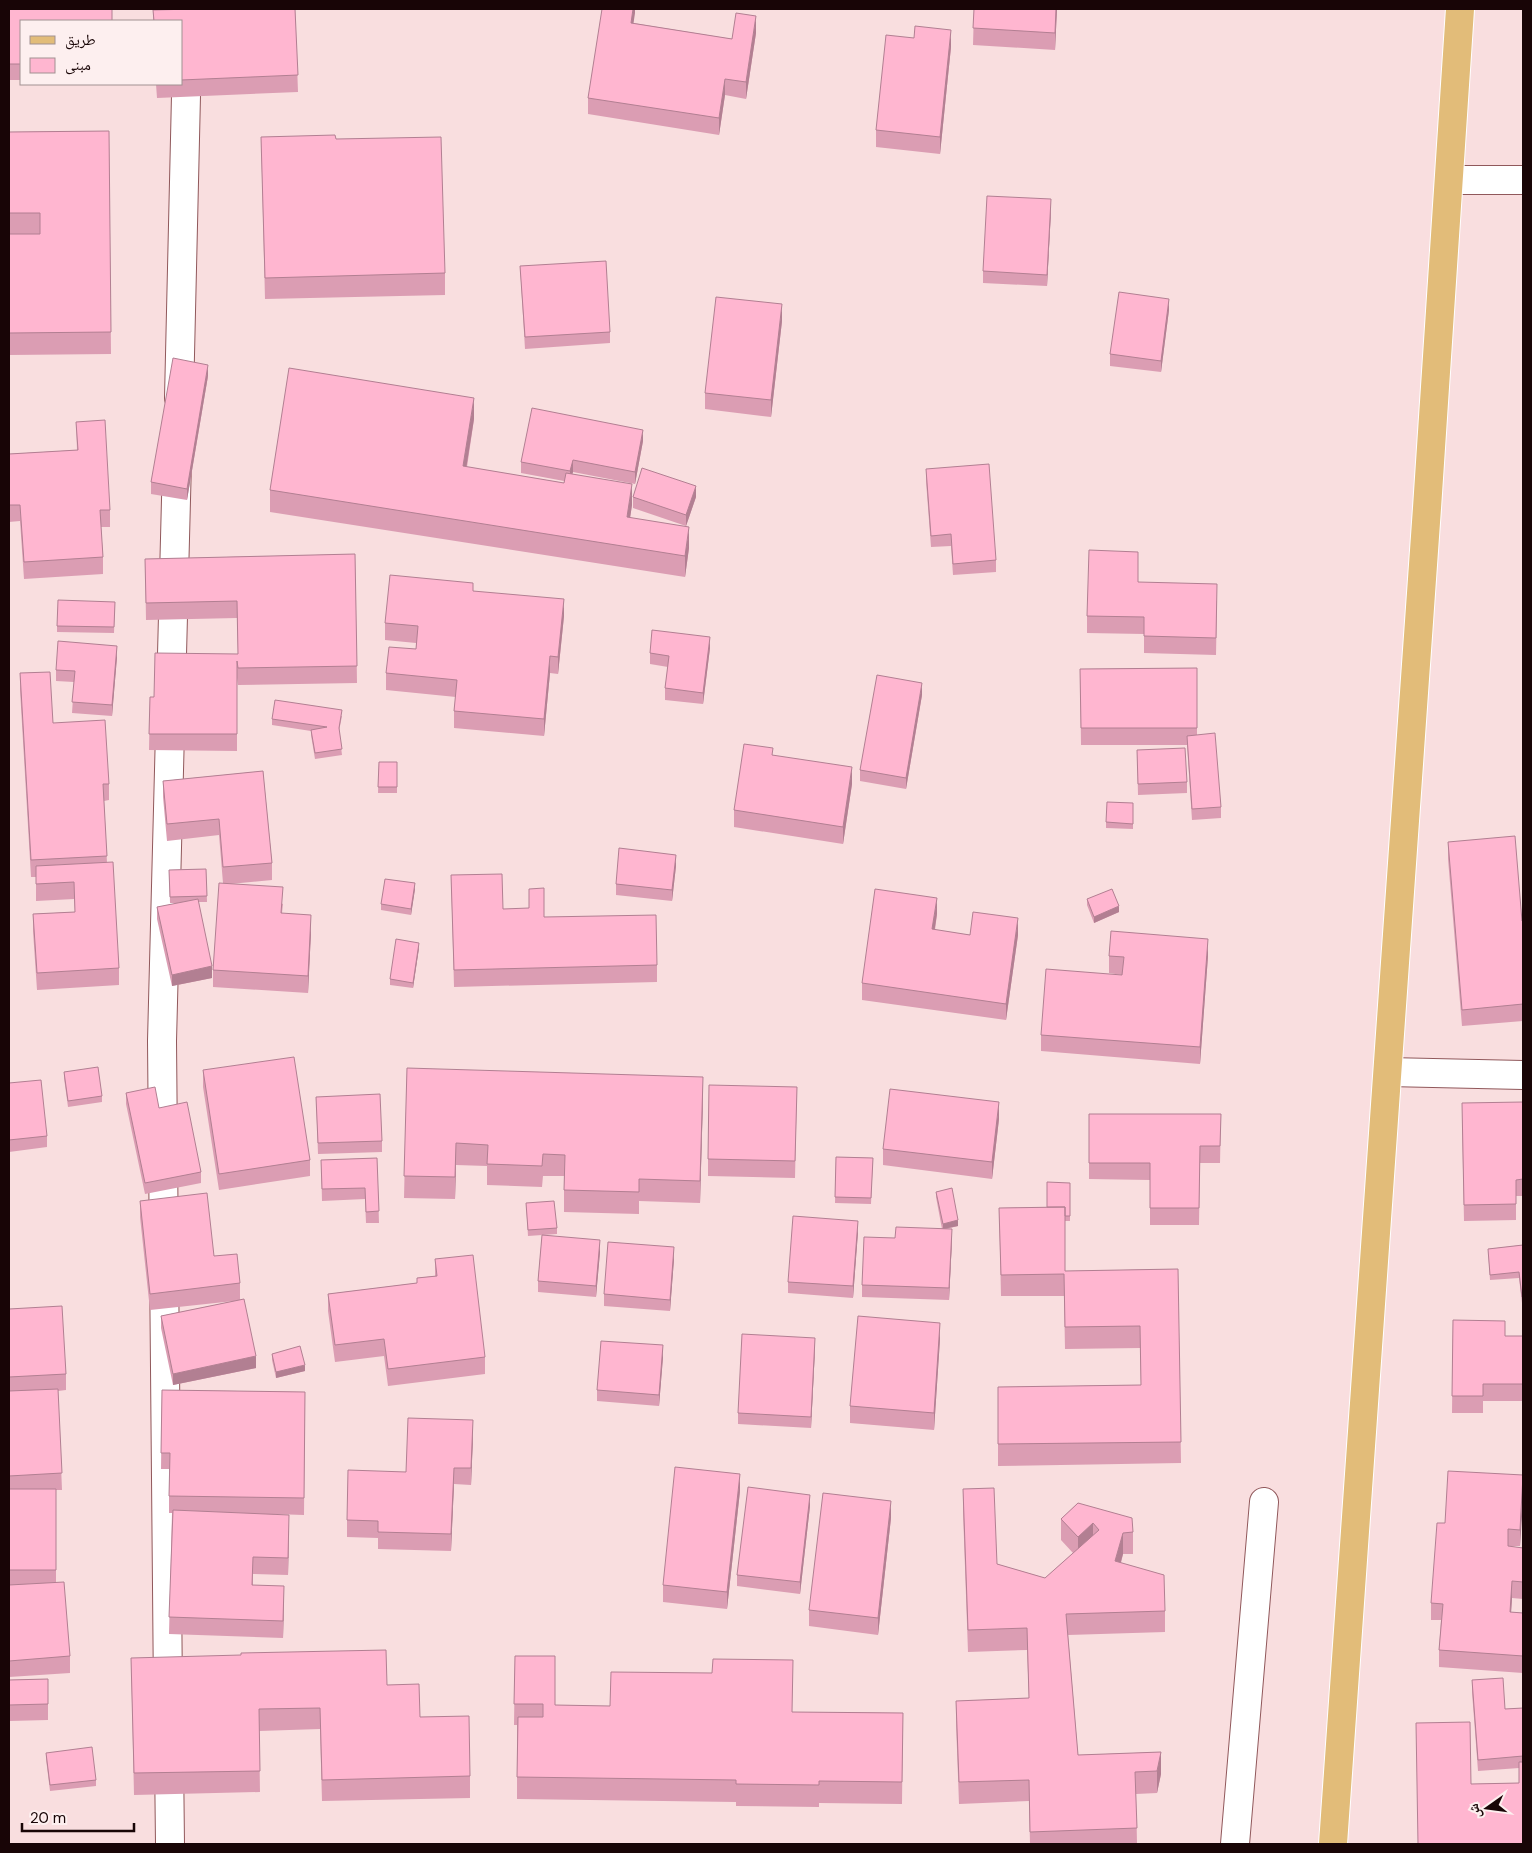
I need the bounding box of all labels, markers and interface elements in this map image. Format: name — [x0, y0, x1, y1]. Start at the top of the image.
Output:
legend — [20, 20, 182, 85]
text: طريق — [65, 30, 96, 50]
text: مبنى — [65, 55, 91, 75]
north arrow — [1462, 1783, 1512, 1833]
scale bar — [22, 1800, 135, 1832]
text: ش — [1464, 1802, 1485, 1821]
text: 20 m — [30, 1808, 66, 1828]

